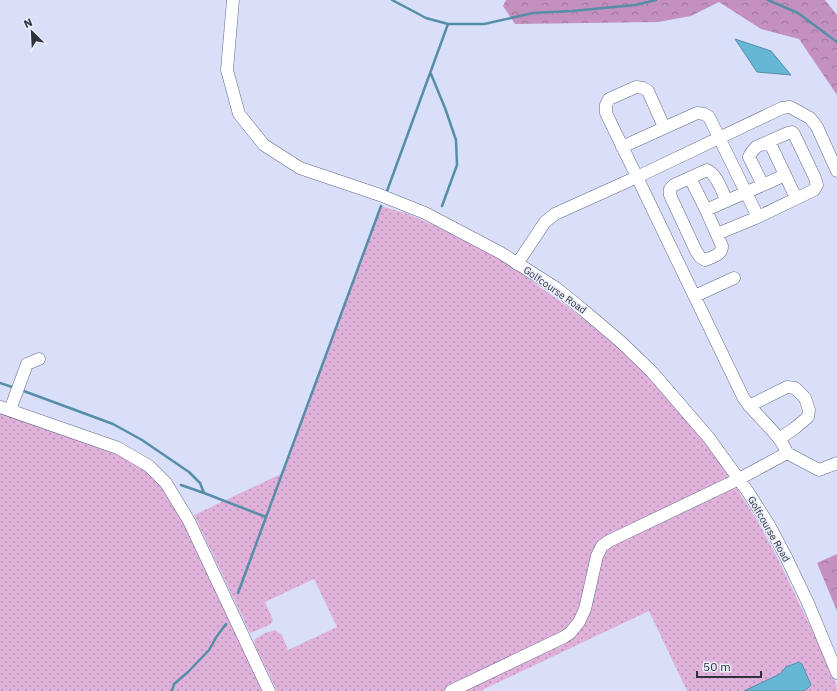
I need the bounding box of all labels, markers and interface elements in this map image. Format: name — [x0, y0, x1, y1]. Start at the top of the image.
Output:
north arrow — [12, 12, 52, 52]
text: N — [21, 15, 34, 31]
street label: Golfcourse Road — [521, 263, 589, 317]
street label: Golfcourse Road — [745, 494, 793, 564]
scale bar — [697, 653, 761, 679]
text: 50 m — [703, 659, 731, 674]

